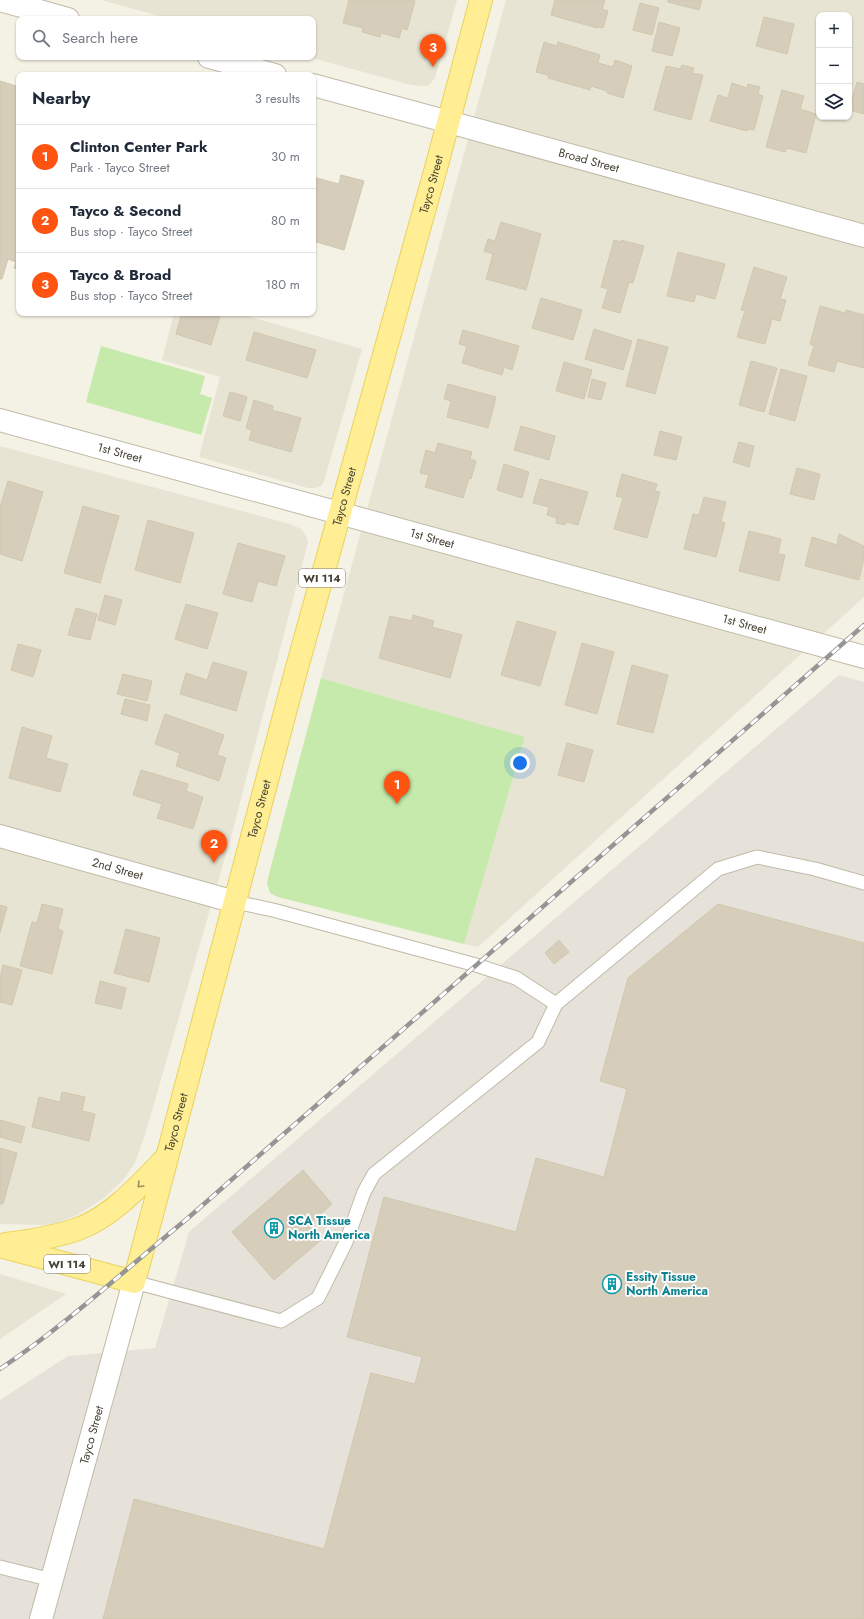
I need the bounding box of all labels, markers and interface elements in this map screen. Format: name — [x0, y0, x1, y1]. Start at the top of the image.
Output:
map controls — [816, 12, 852, 120]
button: + — [816, 12, 852, 48]
search box — [16, 16, 316, 60]
icon: search — [30, 27, 52, 49]
text: Search here — [62, 27, 138, 49]
pin: 3 — [420, 34, 446, 67]
button: − — [816, 48, 852, 84]
button: layers — [816, 84, 852, 120]
text: Nearby — [32, 86, 90, 110]
text: 3 results — [255, 89, 300, 108]
text: Clinton Center Park — [70, 136, 208, 158]
street label: Broad Street — [556, 144, 621, 177]
text: 1 — [42, 147, 48, 166]
text: 30 m — [271, 147, 300, 166]
street label: Tayco Street — [415, 153, 448, 216]
text: Park · Tayco Street — [70, 158, 170, 177]
text: Tayco & Second — [70, 200, 181, 222]
text: 2 — [41, 211, 49, 230]
text: 80 m — [271, 211, 300, 230]
text: Bus stop · Tayco Street — [70, 222, 192, 241]
text: Tayco & Broad — [70, 264, 171, 286]
text: 3 — [41, 275, 49, 294]
text: 180 m — [265, 275, 300, 294]
text: Bus stop · Tayco Street — [70, 286, 192, 305]
street label: 1st Street — [95, 438, 144, 468]
street label: Tayco Street — [328, 465, 361, 528]
street label: 1st Street — [408, 524, 456, 553]
road number: WI 114 — [299, 569, 345, 587]
street label: 1st Street — [720, 610, 769, 639]
your location — [510, 753, 530, 773]
pin: 1 — [384, 771, 410, 804]
street label: Tayco Street — [243, 778, 276, 840]
pin: 2 — [201, 830, 227, 863]
street label: 2nd Street — [90, 853, 145, 885]
street label: Tayco Street — [160, 1091, 193, 1153]
one-way arrow — [137, 1180, 145, 1188]
place label: SCA Tissue North America — [288, 1212, 370, 1244]
building icon: SCA Tissue North America — [263, 1217, 285, 1239]
road number: WI 114 — [44, 1255, 90, 1273]
place label: Essity Tissue North America — [626, 1268, 708, 1300]
building icon: Essity Tissue North America — [601, 1273, 623, 1295]
street label: Tayco Street — [75, 1404, 108, 1466]

